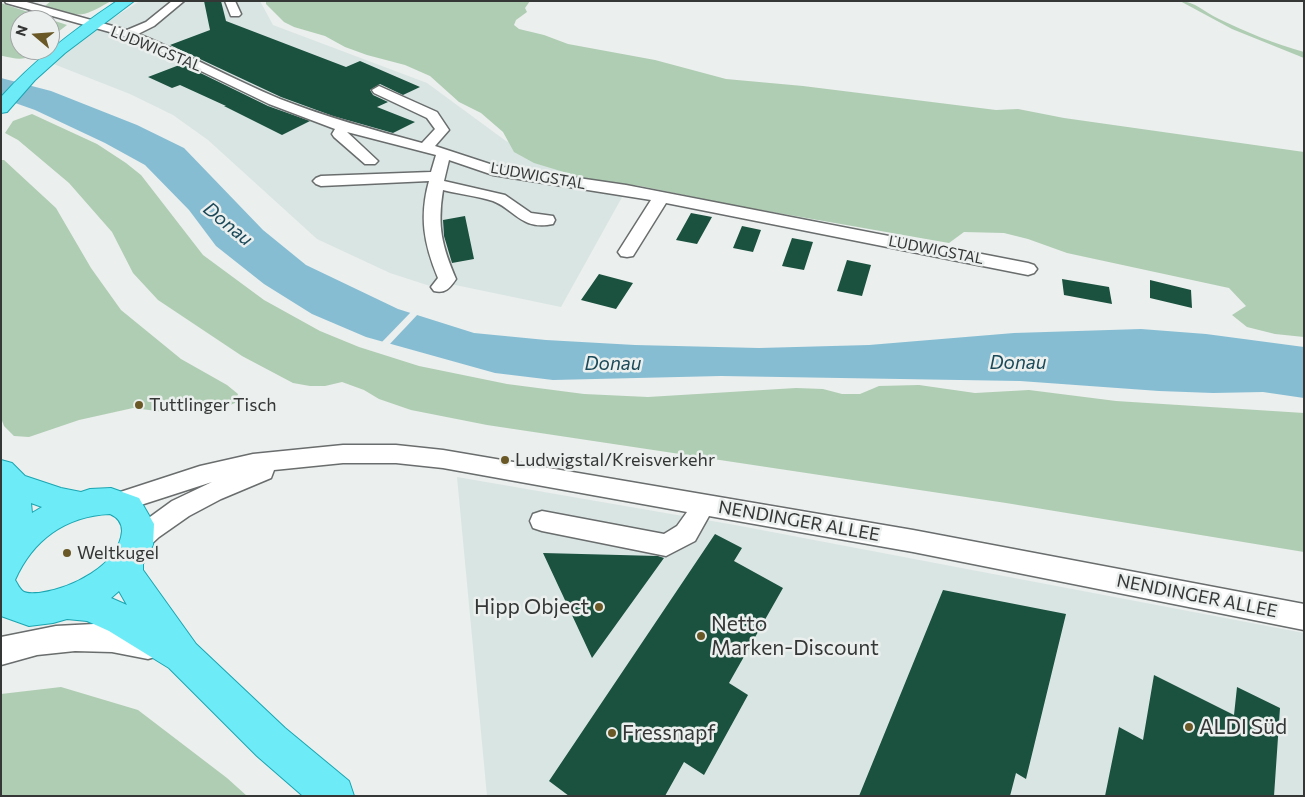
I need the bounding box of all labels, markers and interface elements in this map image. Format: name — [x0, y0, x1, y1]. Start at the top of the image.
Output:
north arrow — [10, 10, 60, 60]
text: N — [12, 23, 31, 38]
street label: LUDWIGSTAL — [108, 23, 204, 75]
street label: LUDWIGSTAL — [489, 159, 587, 193]
water label: Donau — [199, 197, 257, 251]
street label: LUDWIGSTAL — [887, 232, 985, 268]
water label: Donau — [990, 352, 1046, 374]
water label: Donau — [585, 353, 641, 375]
place label: Tuttlinger Tisch — [149, 394, 277, 416]
marker: Tuttlinger Tisch — [133, 399, 145, 411]
place label: Ludwigstal/Kreisverkehr — [515, 449, 715, 471]
marker: Ludwigstal/Kreisverkehr — [499, 454, 511, 466]
street label: NENDINGER ALLEE — [717, 496, 881, 546]
place label: Weltkugel — [77, 542, 159, 564]
marker: Weltkugel — [61, 547, 73, 559]
street label: NENDINGER ALLEE — [1115, 570, 1279, 622]
place label: Hipp Object — [474, 594, 589, 620]
marker: Hipp Object — [593, 601, 605, 613]
place label: Netto Marken-Discount — [711, 611, 879, 661]
marker: Netto Marken-Discount — [695, 630, 707, 642]
place label: ALDI Süd — [1199, 714, 1287, 740]
place label: Fressnapf — [622, 720, 716, 746]
marker: ALDI Süd — [1183, 721, 1195, 733]
marker: Fressnapf — [606, 727, 618, 739]

